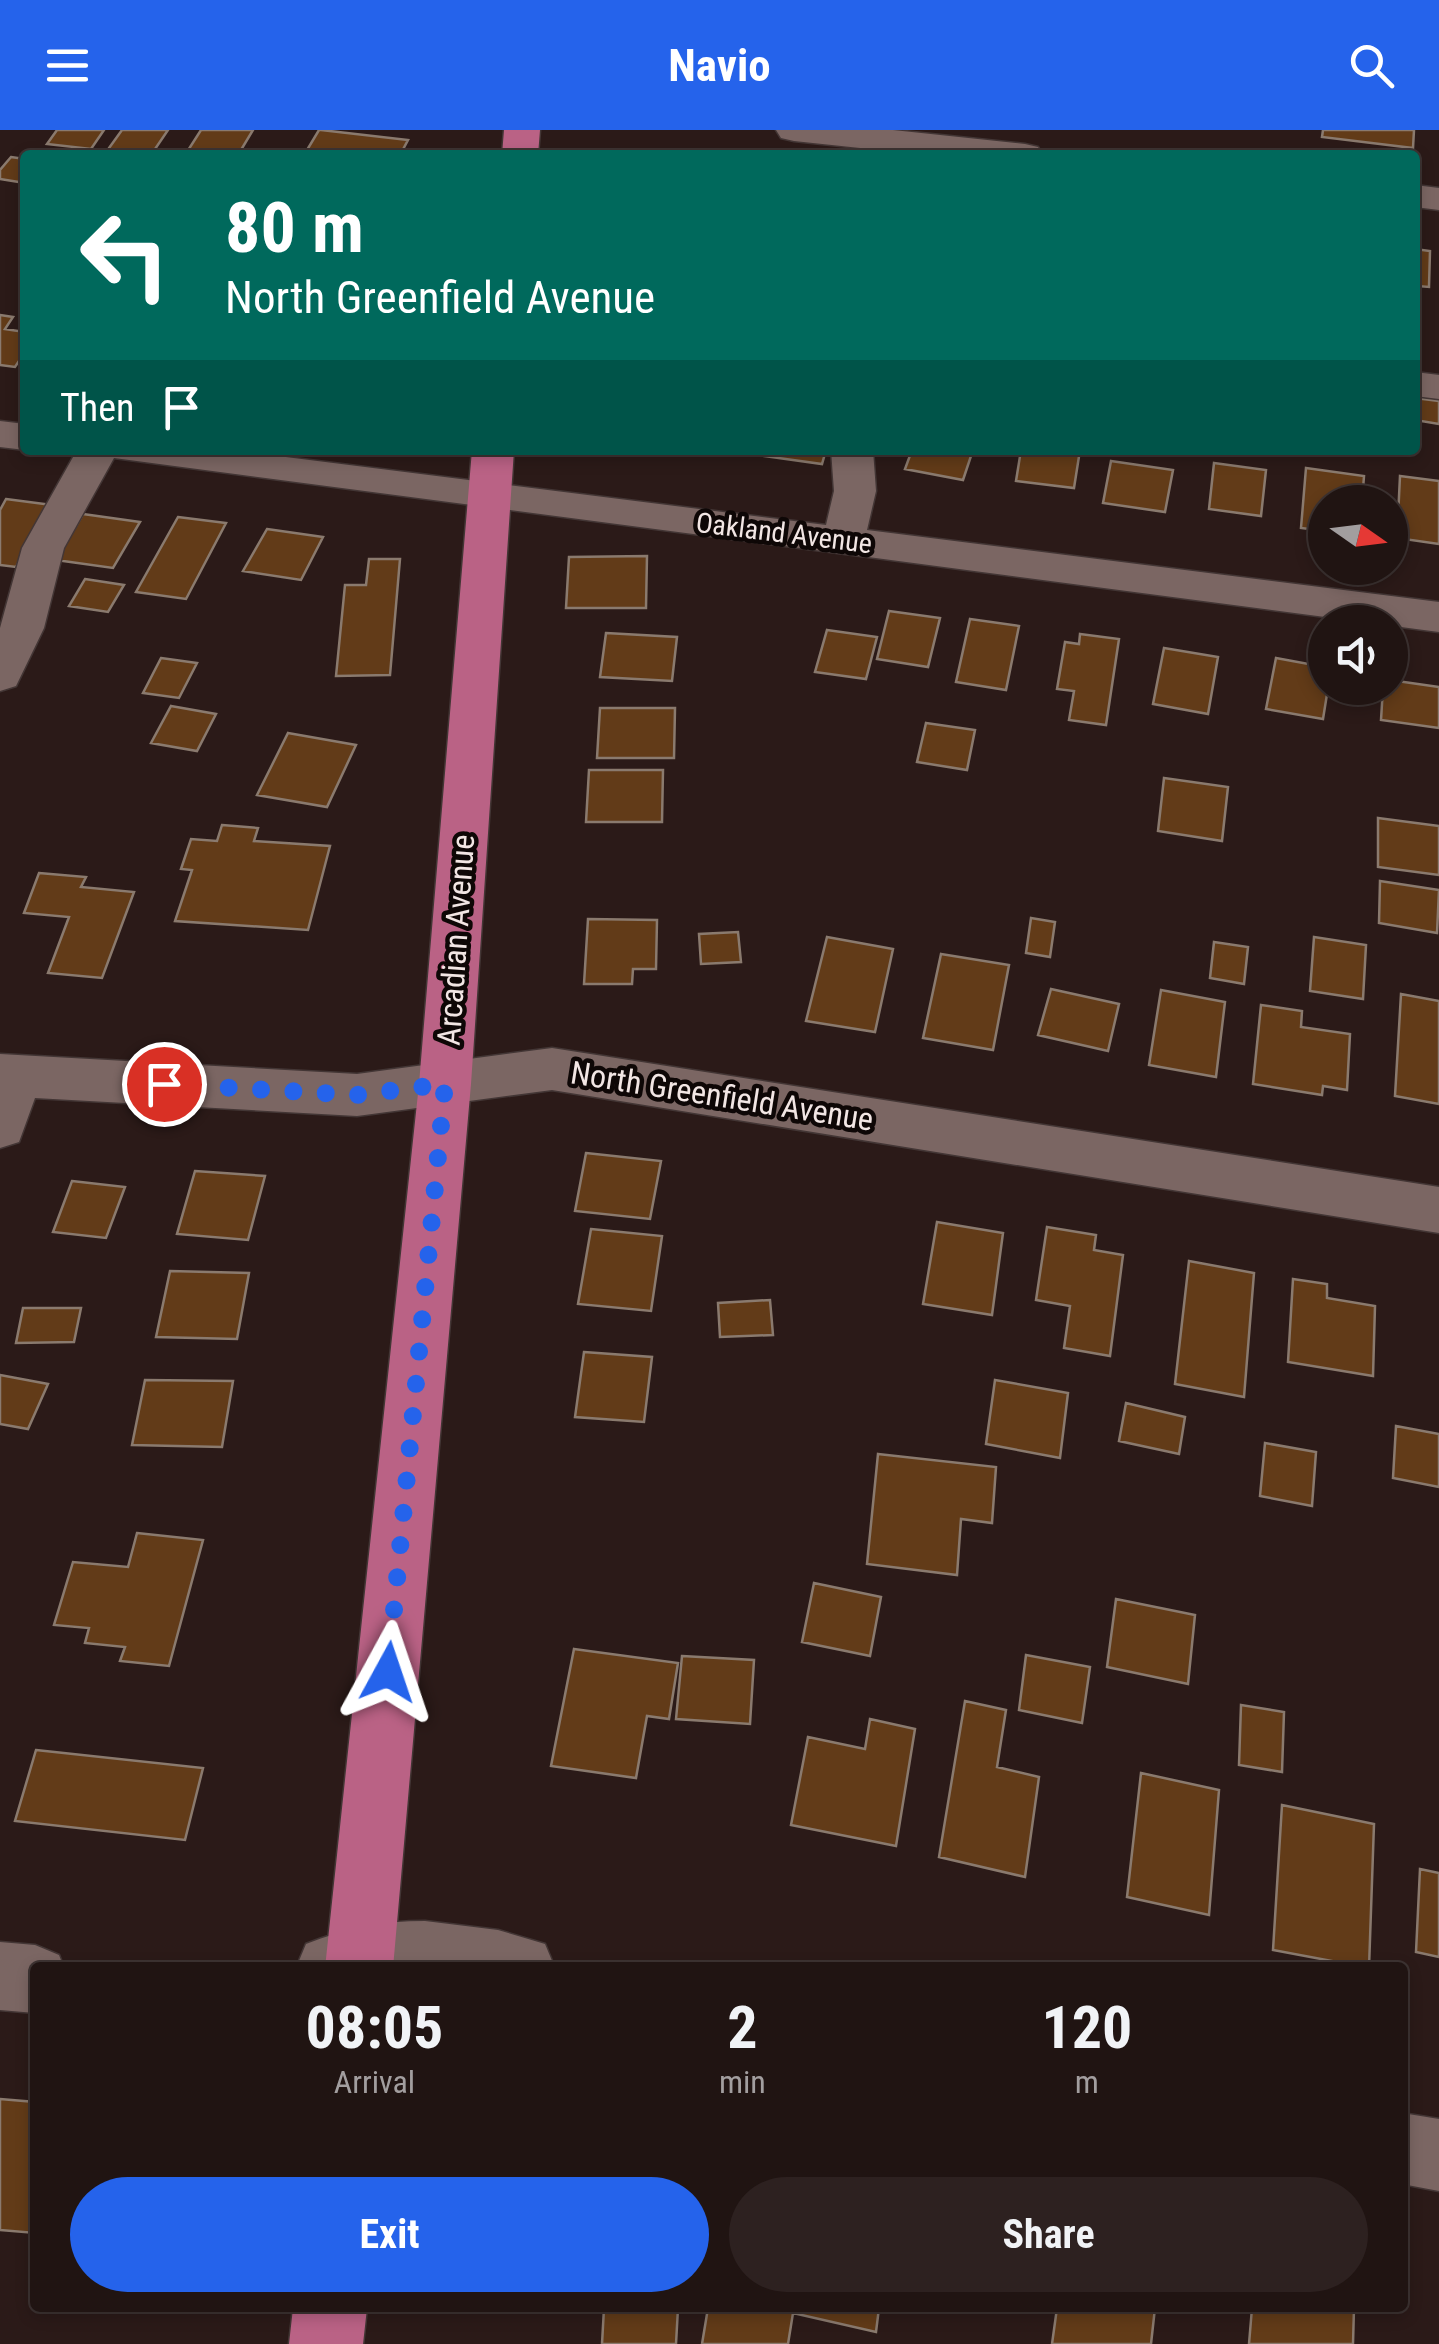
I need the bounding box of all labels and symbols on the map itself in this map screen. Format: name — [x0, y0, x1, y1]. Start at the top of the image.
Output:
north arrow — [1308, 485, 1408, 585]
street label: Oakland Avenue — [694, 506, 874, 560]
street label: Arcadian Avenue — [430, 833, 482, 1047]
pin — [122, 1042, 207, 1127]
street label: North Greenfield Avenue — [568, 1053, 876, 1139]
position arrow — [336, 1620, 440, 1724]

